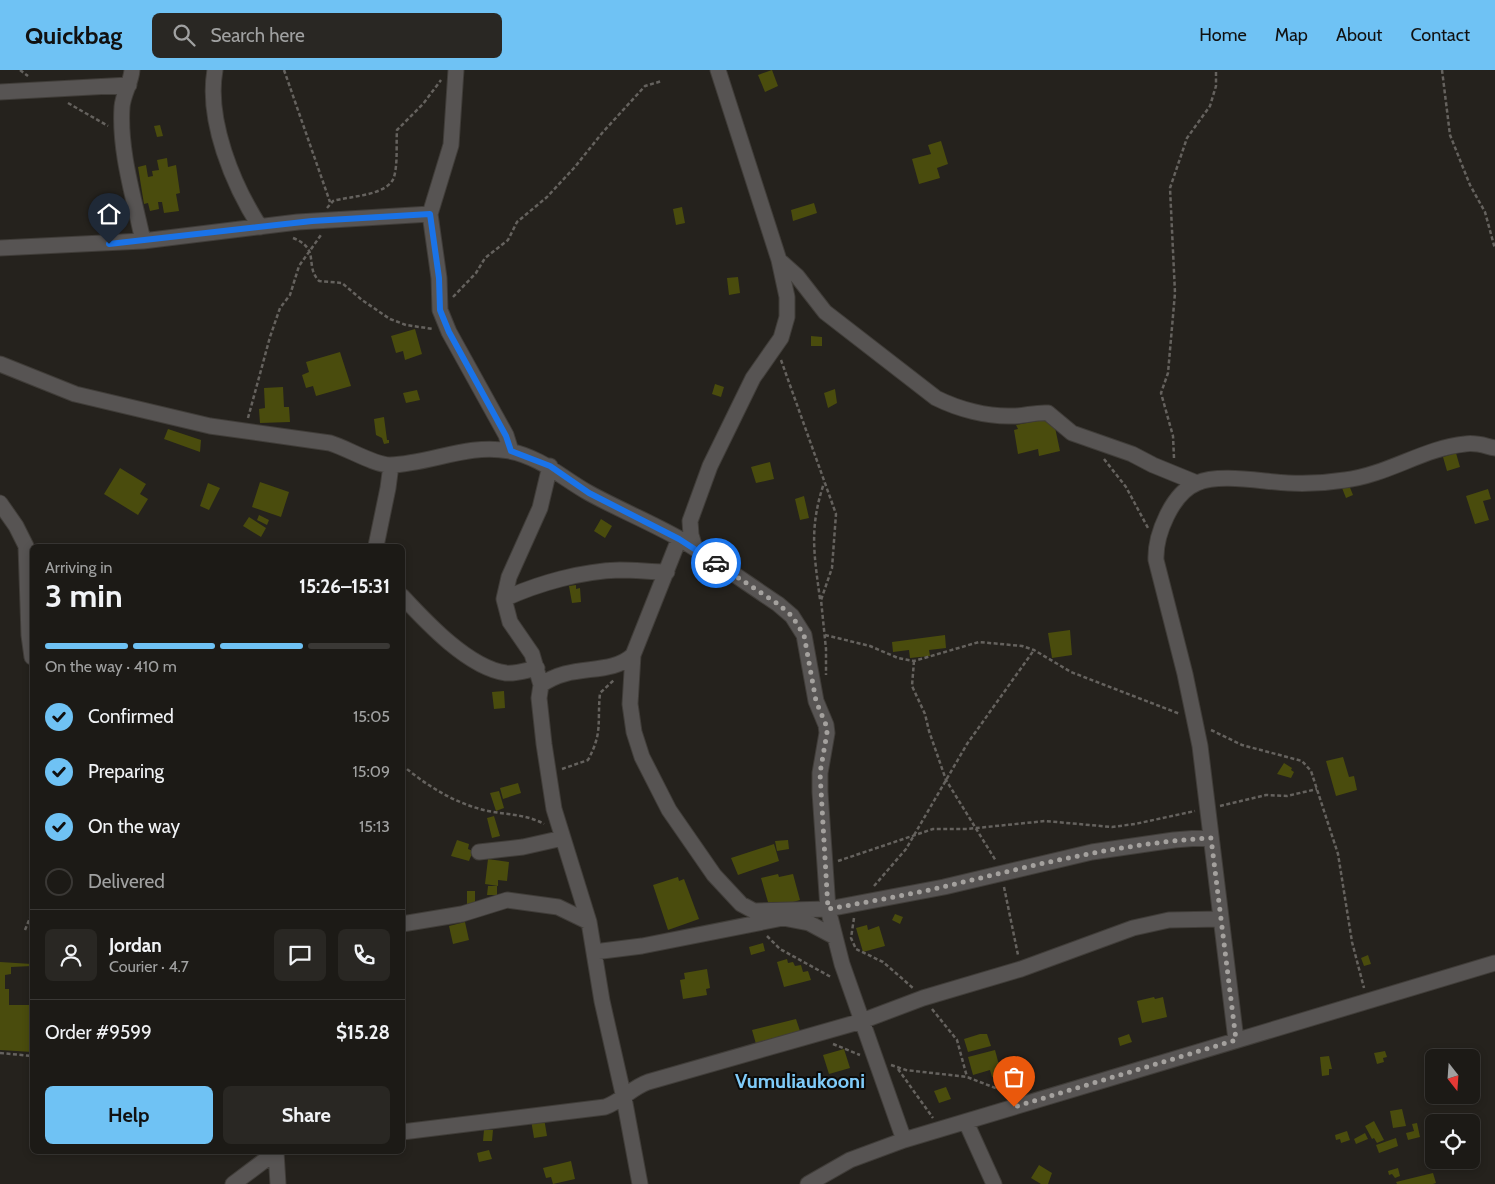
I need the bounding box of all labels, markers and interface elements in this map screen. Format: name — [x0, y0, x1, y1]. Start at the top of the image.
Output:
search box — [152, 13, 502, 58]
text: Quickbag — [25, 21, 122, 50]
icon: search — [170, 21, 198, 49]
text: Search here — [210, 24, 305, 47]
text: Home — [1199, 24, 1247, 46]
text: Map — [1275, 24, 1308, 46]
text: About — [1336, 24, 1382, 46]
text: Contact — [1410, 24, 1470, 46]
pin — [88, 193, 130, 244]
icon: home — [95, 200, 123, 228]
courier — [691, 538, 741, 588]
icon: car — [702, 549, 730, 577]
text: Arriving in — [45, 558, 112, 577]
text: 15:26–15:31 — [299, 575, 390, 598]
text: 3 min — [45, 576, 123, 615]
text: On the way · 410 m — [45, 657, 177, 676]
icon: check — [45, 703, 73, 731]
text: Confirmed — [88, 705, 174, 728]
text: 15:05 — [353, 707, 390, 726]
icon: check — [45, 758, 73, 786]
text: Preparing — [88, 760, 164, 783]
text: 15:09 — [353, 762, 390, 781]
icon: check — [45, 813, 73, 841]
text: On the way — [88, 815, 180, 838]
text: 15:13 — [359, 817, 390, 836]
text: Delivered — [88, 870, 165, 893]
button: person — [45, 929, 97, 981]
button: chat — [274, 929, 326, 981]
button: phone — [338, 929, 390, 981]
text: Jordan — [109, 934, 162, 957]
text: Courier · 4.7 — [109, 957, 189, 976]
text: Order #9599 — [45, 1021, 152, 1044]
text: $15.28 — [336, 1021, 390, 1044]
north arrow — [1425, 1049, 1480, 1104]
map controls — [1425, 1049, 1480, 1169]
pin — [993, 1056, 1035, 1107]
icon: bag — [1000, 1063, 1028, 1091]
district label: Vumuliaukooni — [735, 1069, 865, 1093]
button: Help — [45, 1086, 213, 1144]
button: Share — [223, 1086, 390, 1144]
button: locate — [1425, 1114, 1480, 1169]

